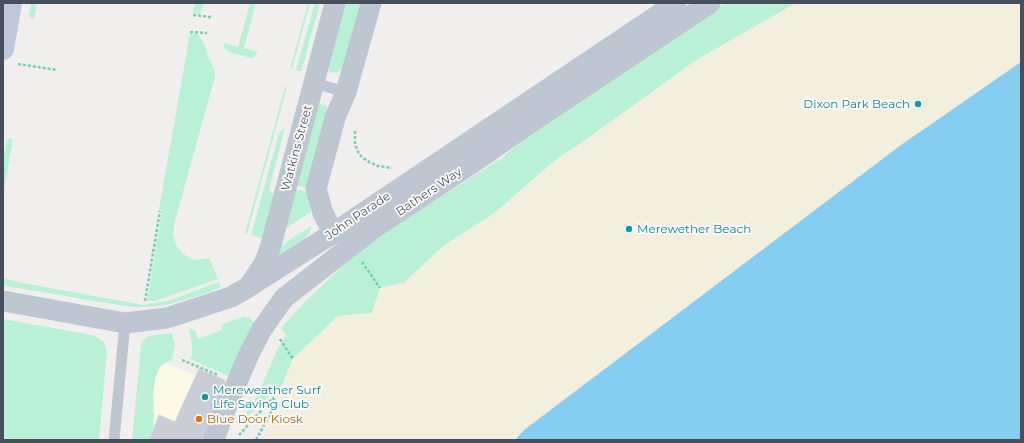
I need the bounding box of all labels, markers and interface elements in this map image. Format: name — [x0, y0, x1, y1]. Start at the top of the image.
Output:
place label: Dixon Park Beach — [803, 97, 910, 111]
marker: Dixon Park Beach — [913, 99, 923, 109]
street label: Watkins Street — [279, 103, 315, 193]
street label: Bathers Way — [393, 165, 465, 219]
street label: John Parade — [323, 189, 393, 243]
place label: Merewether Beach — [637, 222, 751, 236]
marker: Merewether Beach — [624, 224, 634, 234]
place label: Mereweather Surf Life Saving Club — [213, 383, 321, 411]
marker: Mereweather Surf Life Saving Club — [200, 392, 210, 402]
place label: Blue Door Kiosk — [207, 412, 303, 426]
marker: Blue Door Kiosk — [194, 414, 204, 424]

